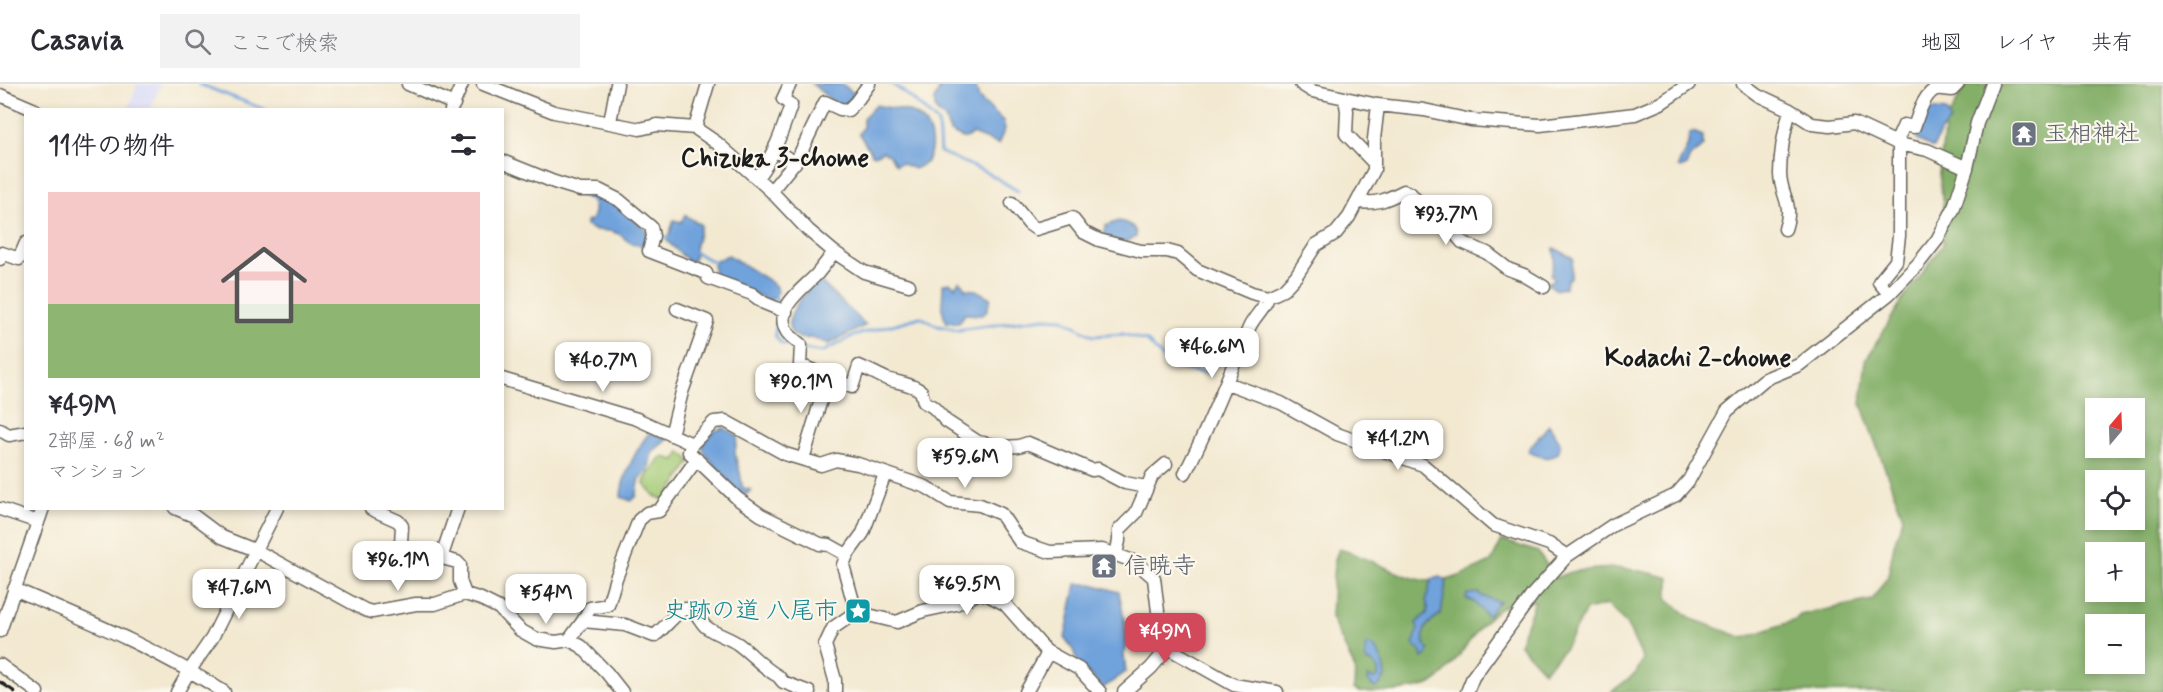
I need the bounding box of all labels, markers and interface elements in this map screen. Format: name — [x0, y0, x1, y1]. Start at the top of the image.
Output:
search box — [160, 14, 580, 68]
text: Casavia — [30, 23, 124, 60]
icon: search — [181, 25, 214, 58]
text: 地図 — [1921, 29, 1963, 57]
text: レイヤ — [1996, 29, 2058, 57]
text: 共有 — [2091, 29, 2133, 57]
text: ここで検索 — [229, 30, 339, 58]
temple icon: 玉相神社 — [2009, 119, 2039, 149]
place label: 玉相神社 — [2044, 119, 2140, 150]
icon: filters — [447, 128, 480, 161]
text: 11件の物件 — [48, 130, 175, 164]
district label: Chizuka 3-chome — [681, 142, 869, 176]
pin: ¥93.7M — [1397, 195, 1495, 246]
text: ¥93.7M — [1414, 201, 1478, 228]
icon: home — [210, 231, 318, 339]
pin: ¥46.6M — [1163, 328, 1261, 379]
text: ¥46.6M — [1179, 334, 1245, 361]
pin: ¥40.7M — [554, 342, 652, 393]
district label: Kodachi 2-chome — [1604, 342, 1792, 376]
text: ¥40.7M — [569, 348, 637, 375]
pin: ¥90.1M — [752, 363, 850, 414]
text: ¥90.1M — [769, 369, 833, 396]
text: ¥49M — [48, 390, 116, 424]
north arrow — [2085, 398, 2145, 458]
map controls — [2085, 398, 2145, 674]
pin: ¥41.2M — [1349, 420, 1447, 471]
text: ¥41.2M — [1366, 426, 1430, 453]
text: 2部屋 · 68 m² — [48, 428, 165, 455]
pin: ¥59.6M — [916, 438, 1014, 489]
text: ¥59.6M — [931, 444, 999, 471]
text: マンション — [48, 459, 147, 486]
button: locate — [2085, 470, 2145, 530]
pin: ¥96.1M — [349, 541, 447, 592]
button: + — [2085, 542, 2145, 602]
text: ¥96.1M — [366, 547, 430, 574]
temple icon: 信暁寺 — [1089, 551, 1119, 581]
place label: 信暁寺 — [1124, 551, 1196, 582]
pin: ¥69.5M — [918, 565, 1016, 616]
pin: ¥47.6M — [190, 569, 288, 620]
text: ¥69.5M — [933, 571, 1001, 598]
pin: ¥54M — [510, 574, 582, 625]
text: ¥47.6M — [206, 575, 272, 602]
text: ¥54M — [519, 580, 573, 607]
place label: 史跡の道 八尾市 — [664, 596, 838, 627]
place icon: 史跡の道 八尾市 — [843, 596, 873, 626]
pin: ¥49M — [1129, 613, 1201, 664]
button: − — [2085, 614, 2145, 674]
text: ¥49M — [1139, 619, 1191, 646]

